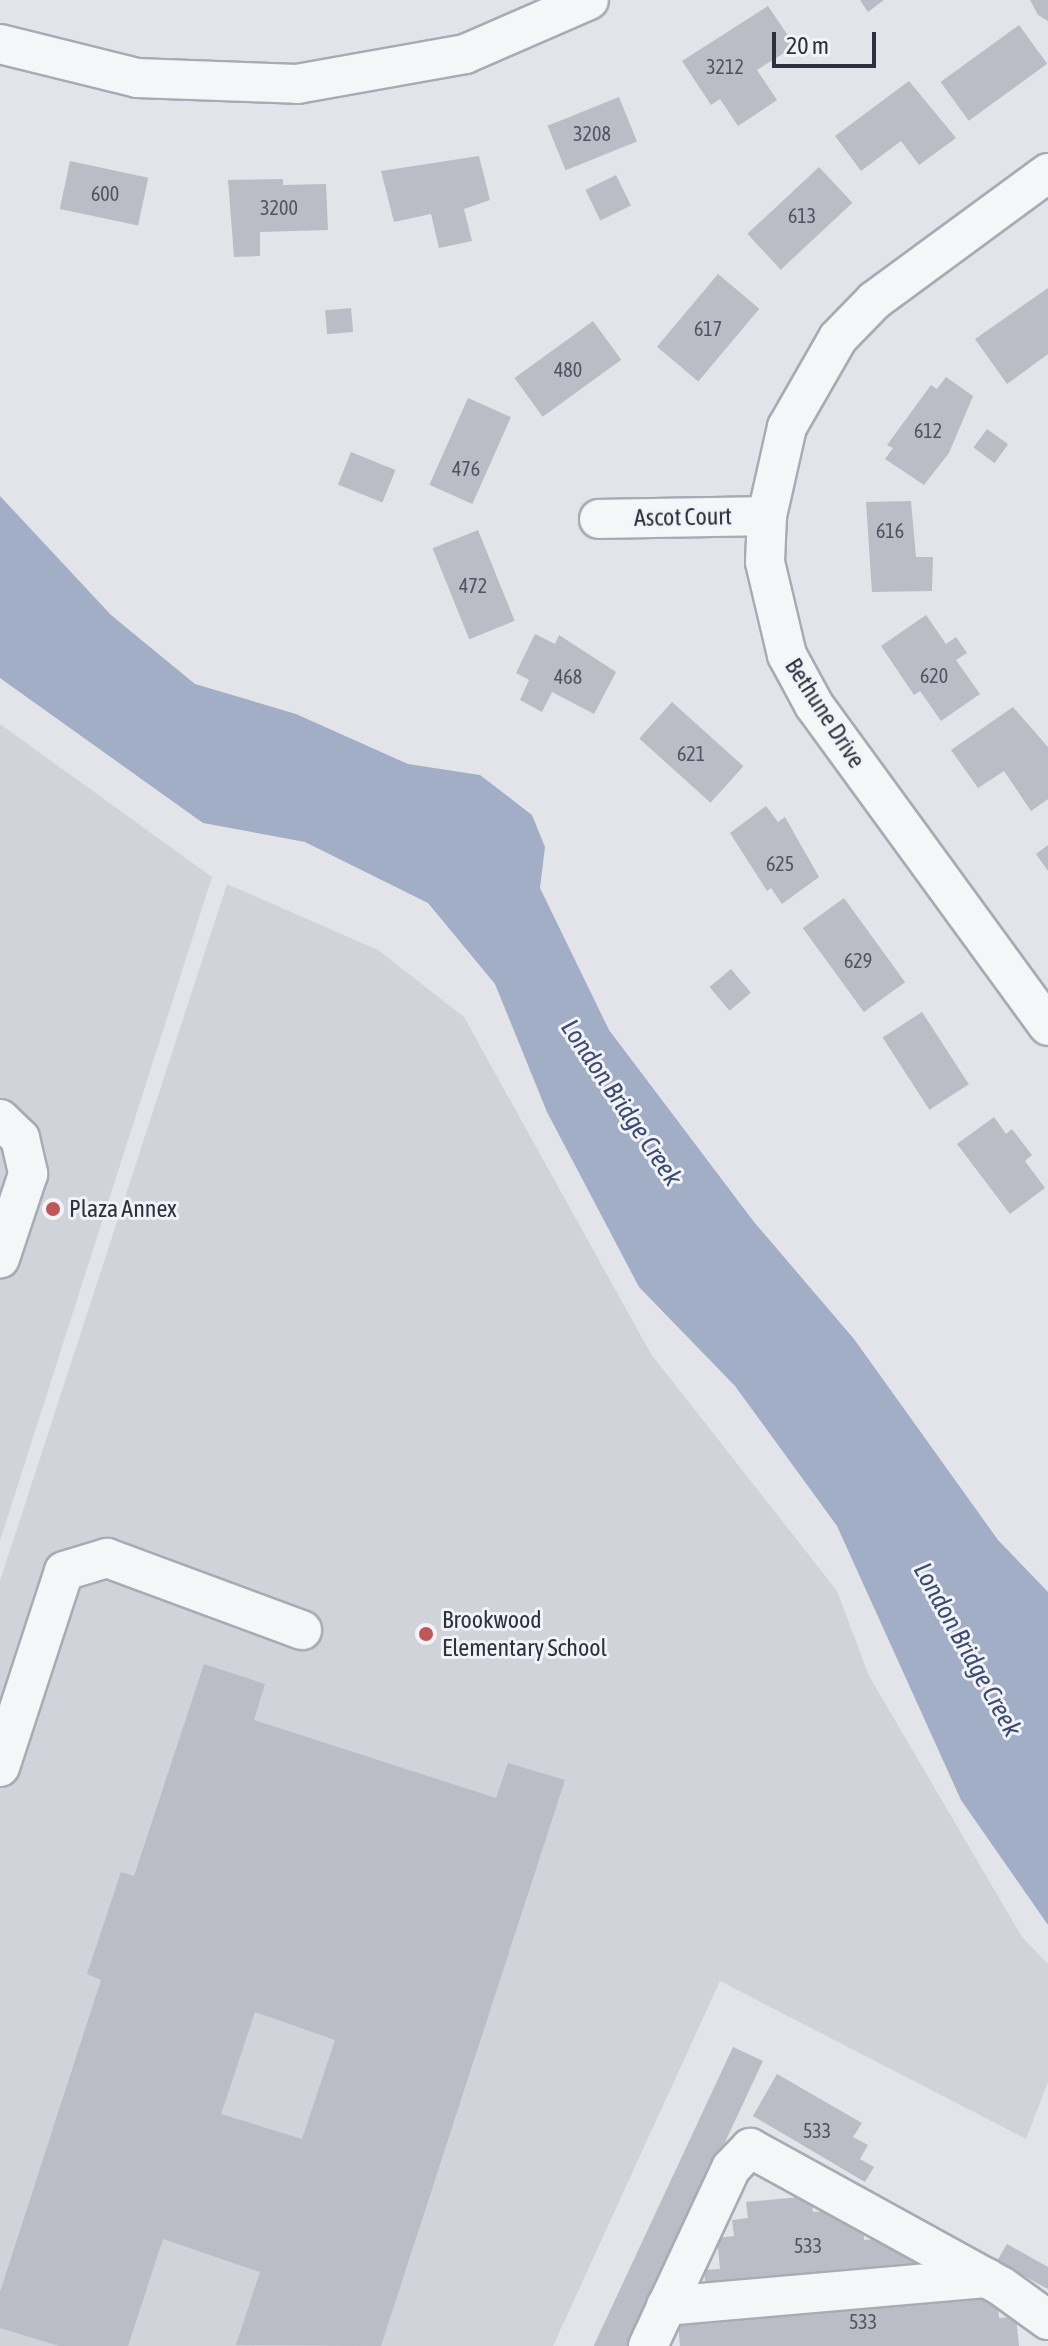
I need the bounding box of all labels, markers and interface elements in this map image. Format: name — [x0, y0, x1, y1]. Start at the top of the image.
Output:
scale bar — [776, 16, 880, 66]
text: 20 m — [786, 32, 829, 59]
house number: 3212 — [706, 54, 744, 78]
house number: 3208 — [573, 121, 611, 145]
house number: 600 — [91, 181, 119, 205]
house number: 3200 — [260, 195, 298, 219]
house number: 613 — [788, 203, 816, 227]
house number: 617 — [694, 316, 722, 340]
house number: 480 — [554, 357, 582, 381]
house number: 612 — [914, 418, 942, 442]
house number: 476 — [452, 456, 480, 480]
street label: Ascot Court — [634, 502, 732, 532]
house number: 616 — [876, 518, 904, 542]
house number: 472 — [459, 573, 487, 597]
street label: Bethune Drive — [779, 653, 871, 773]
house number: 620 — [920, 663, 948, 687]
house number: 468 — [554, 664, 582, 688]
house number: 621 — [677, 741, 705, 765]
house number: 625 — [766, 851, 794, 875]
house number: 629 — [844, 948, 872, 972]
water label: London Bridge Creek — [554, 1014, 688, 1192]
place label: Plaza Annex — [69, 1195, 177, 1223]
marker: Plaza Annex — [44, 1200, 62, 1218]
water label: London Bridge Creek — [906, 1558, 1028, 1742]
place label: Brookwood Elementary School — [442, 1606, 607, 1662]
marker: Brookwood Elementary School — [417, 1625, 435, 1643]
house number: 533 — [803, 2118, 831, 2142]
house number: 533 — [794, 2233, 822, 2257]
house number: 533 — [849, 2309, 877, 2333]

